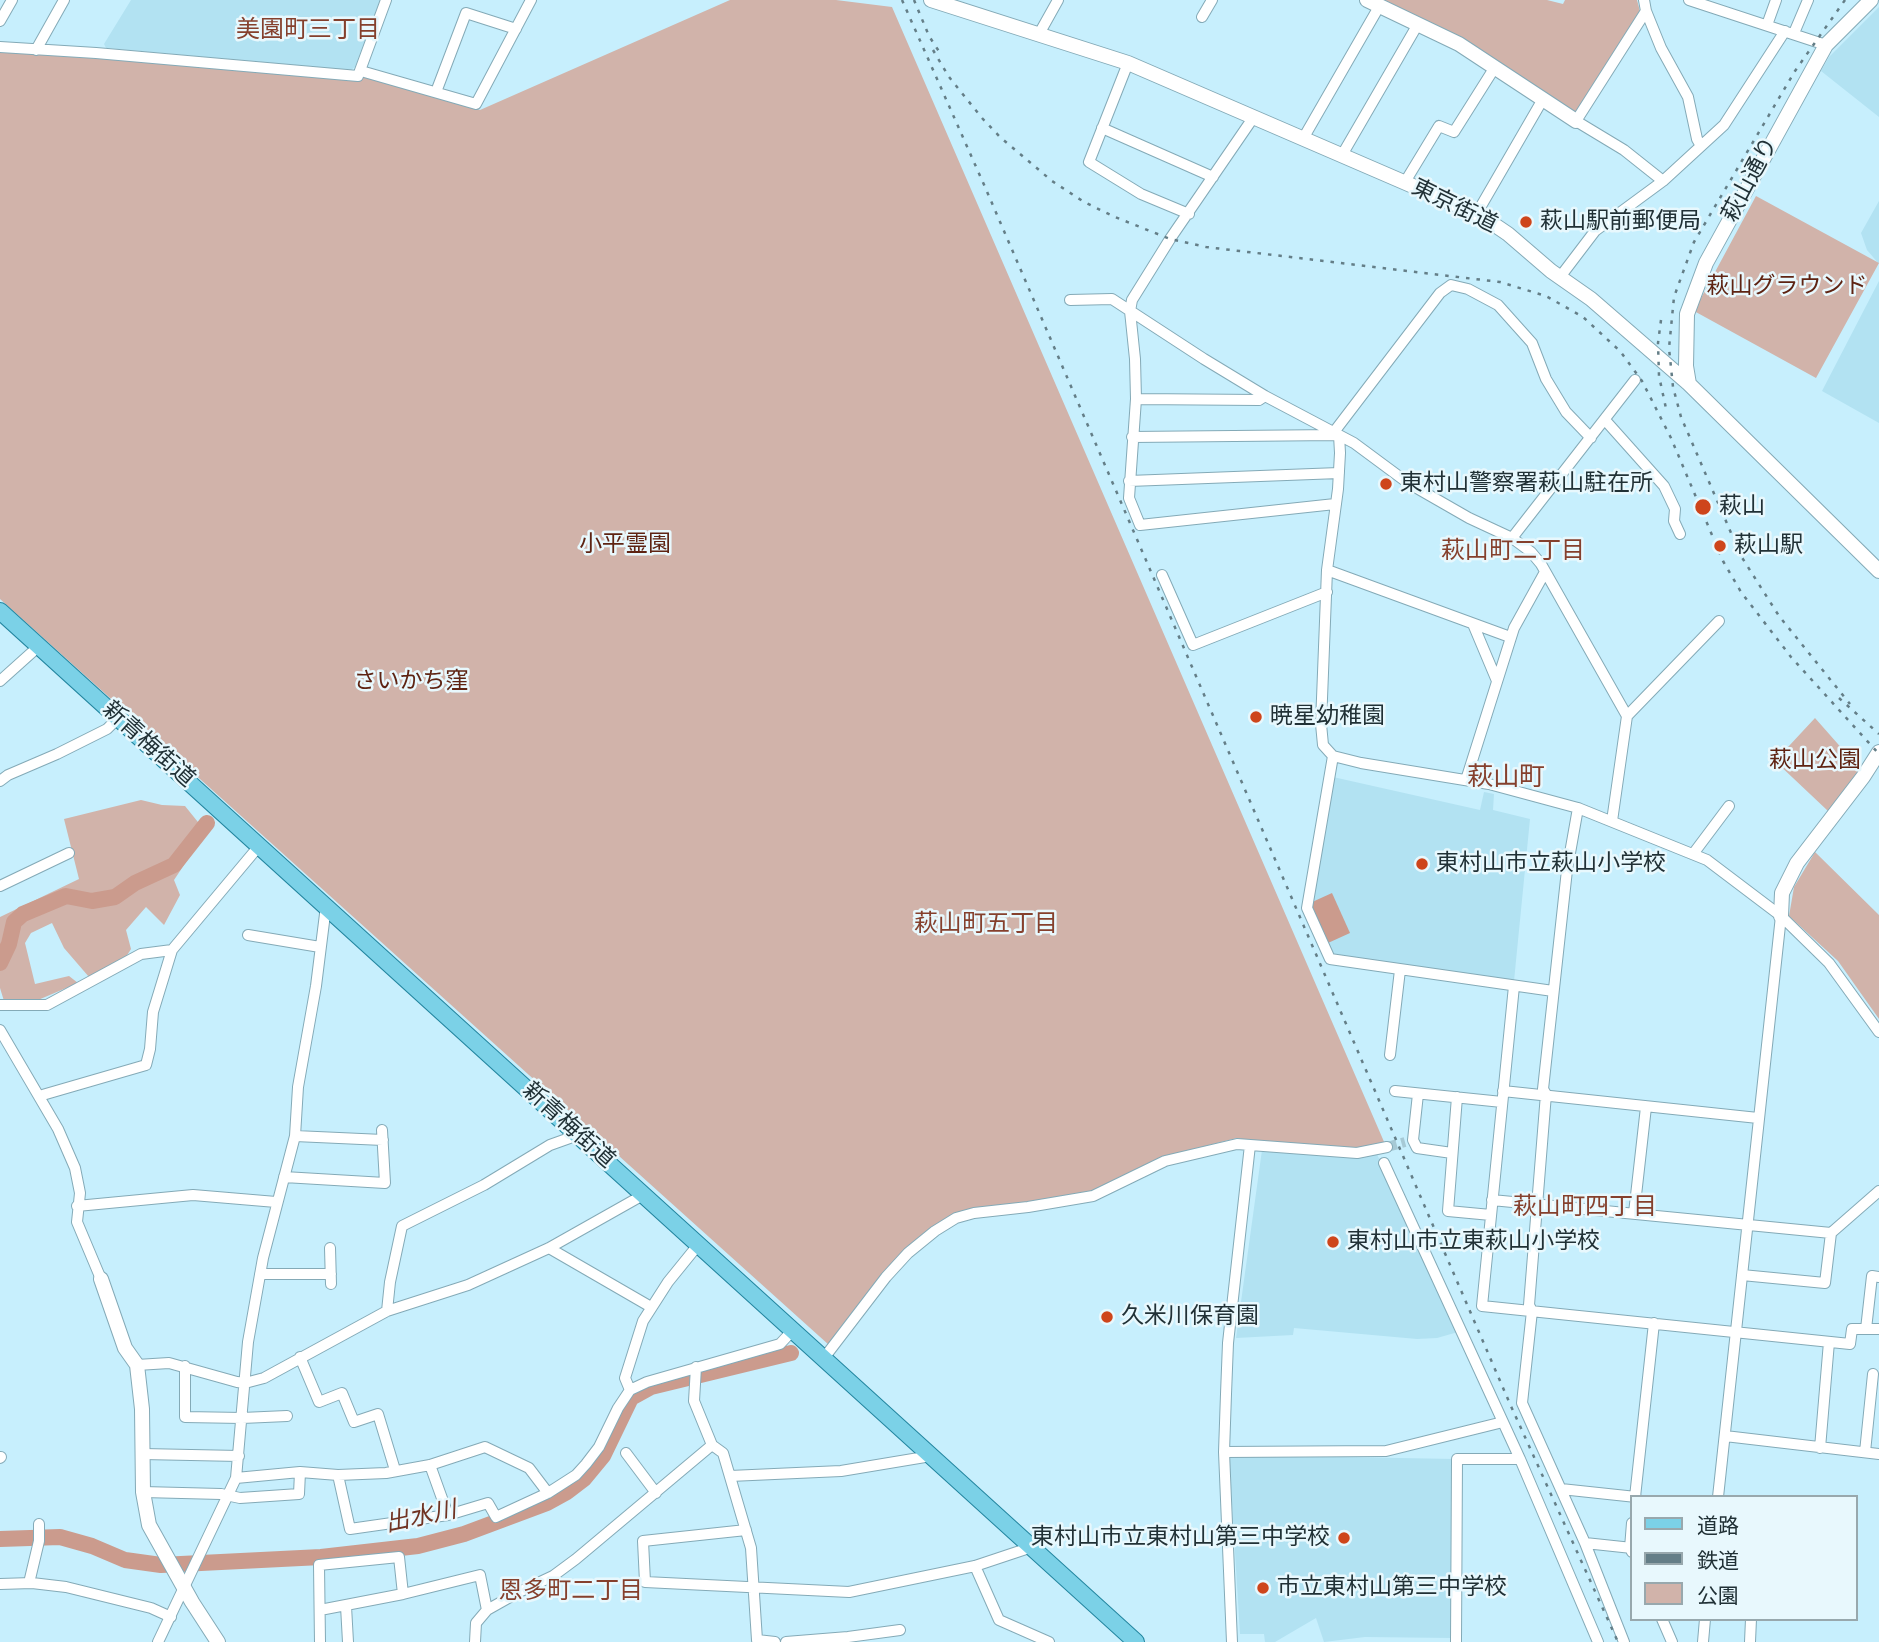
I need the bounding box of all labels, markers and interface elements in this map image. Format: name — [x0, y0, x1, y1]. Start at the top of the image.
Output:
district label: 美園町三丁目 — [236, 17, 380, 45]
street label: 萩山通り — [1717, 133, 1785, 227]
street label: 東京街道 — [1407, 174, 1501, 240]
place label: 萩山駅前郵便局 — [1540, 208, 1701, 236]
marker: 萩山駅前郵便局 — [1518, 214, 1534, 230]
park label: 萩山グラウンド — [1707, 273, 1867, 301]
place label: 東村山警察署萩山駐在所 — [1400, 470, 1653, 498]
marker: 東村山警察署萩山駐在所 — [1378, 476, 1394, 492]
place label: 萩山 — [1719, 493, 1765, 521]
marker: 萩山 — [1693, 497, 1713, 517]
park label: 小平霊園 — [579, 531, 671, 559]
place label: 萩山駅 — [1734, 532, 1803, 560]
district label: 萩山町二丁目 — [1441, 538, 1585, 566]
marker: 萩山駅 — [1712, 538, 1728, 554]
park label: さいかち窪 — [354, 668, 468, 696]
street label: 新青梅街道 — [96, 696, 200, 794]
place label: 暁星幼稚園 — [1270, 703, 1385, 731]
marker: 暁星幼稚園 — [1248, 709, 1264, 725]
park label: 萩山公園 — [1769, 747, 1861, 775]
district label: 萩山町 — [1467, 762, 1545, 794]
place label: 東村山市立萩山小学校 — [1436, 850, 1666, 878]
marker: 東村山市立萩山小学校 — [1414, 856, 1430, 872]
district label: 萩山町五丁目 — [914, 911, 1058, 939]
street label: 新青梅街道 — [516, 1077, 620, 1175]
district label: 萩山町四丁目 — [1513, 1194, 1657, 1222]
place label: 東村山市立東萩山小学校 — [1347, 1228, 1600, 1256]
marker: 東村山市立東萩山小学校 — [1325, 1234, 1341, 1250]
place label: 久米川保育園 — [1121, 1303, 1259, 1331]
marker: 久米川保育園 — [1099, 1309, 1115, 1325]
legend — [1630, 1495, 1858, 1621]
water label: 出水川 — [383, 1496, 459, 1540]
text: 道路 — [1697, 1514, 1739, 1539]
place label: 東村山市立東村山第三中学校 — [1031, 1524, 1330, 1552]
marker: 東村山市立東村山第三中学校 — [1336, 1530, 1352, 1546]
text: 鉄道 — [1697, 1549, 1739, 1574]
place label: 市立東村山第三中学校 — [1277, 1574, 1507, 1602]
district label: 恩多町二丁目 — [499, 1578, 643, 1606]
marker: 市立東村山第三中学校 — [1255, 1580, 1271, 1596]
text: 公園 — [1697, 1584, 1739, 1609]

